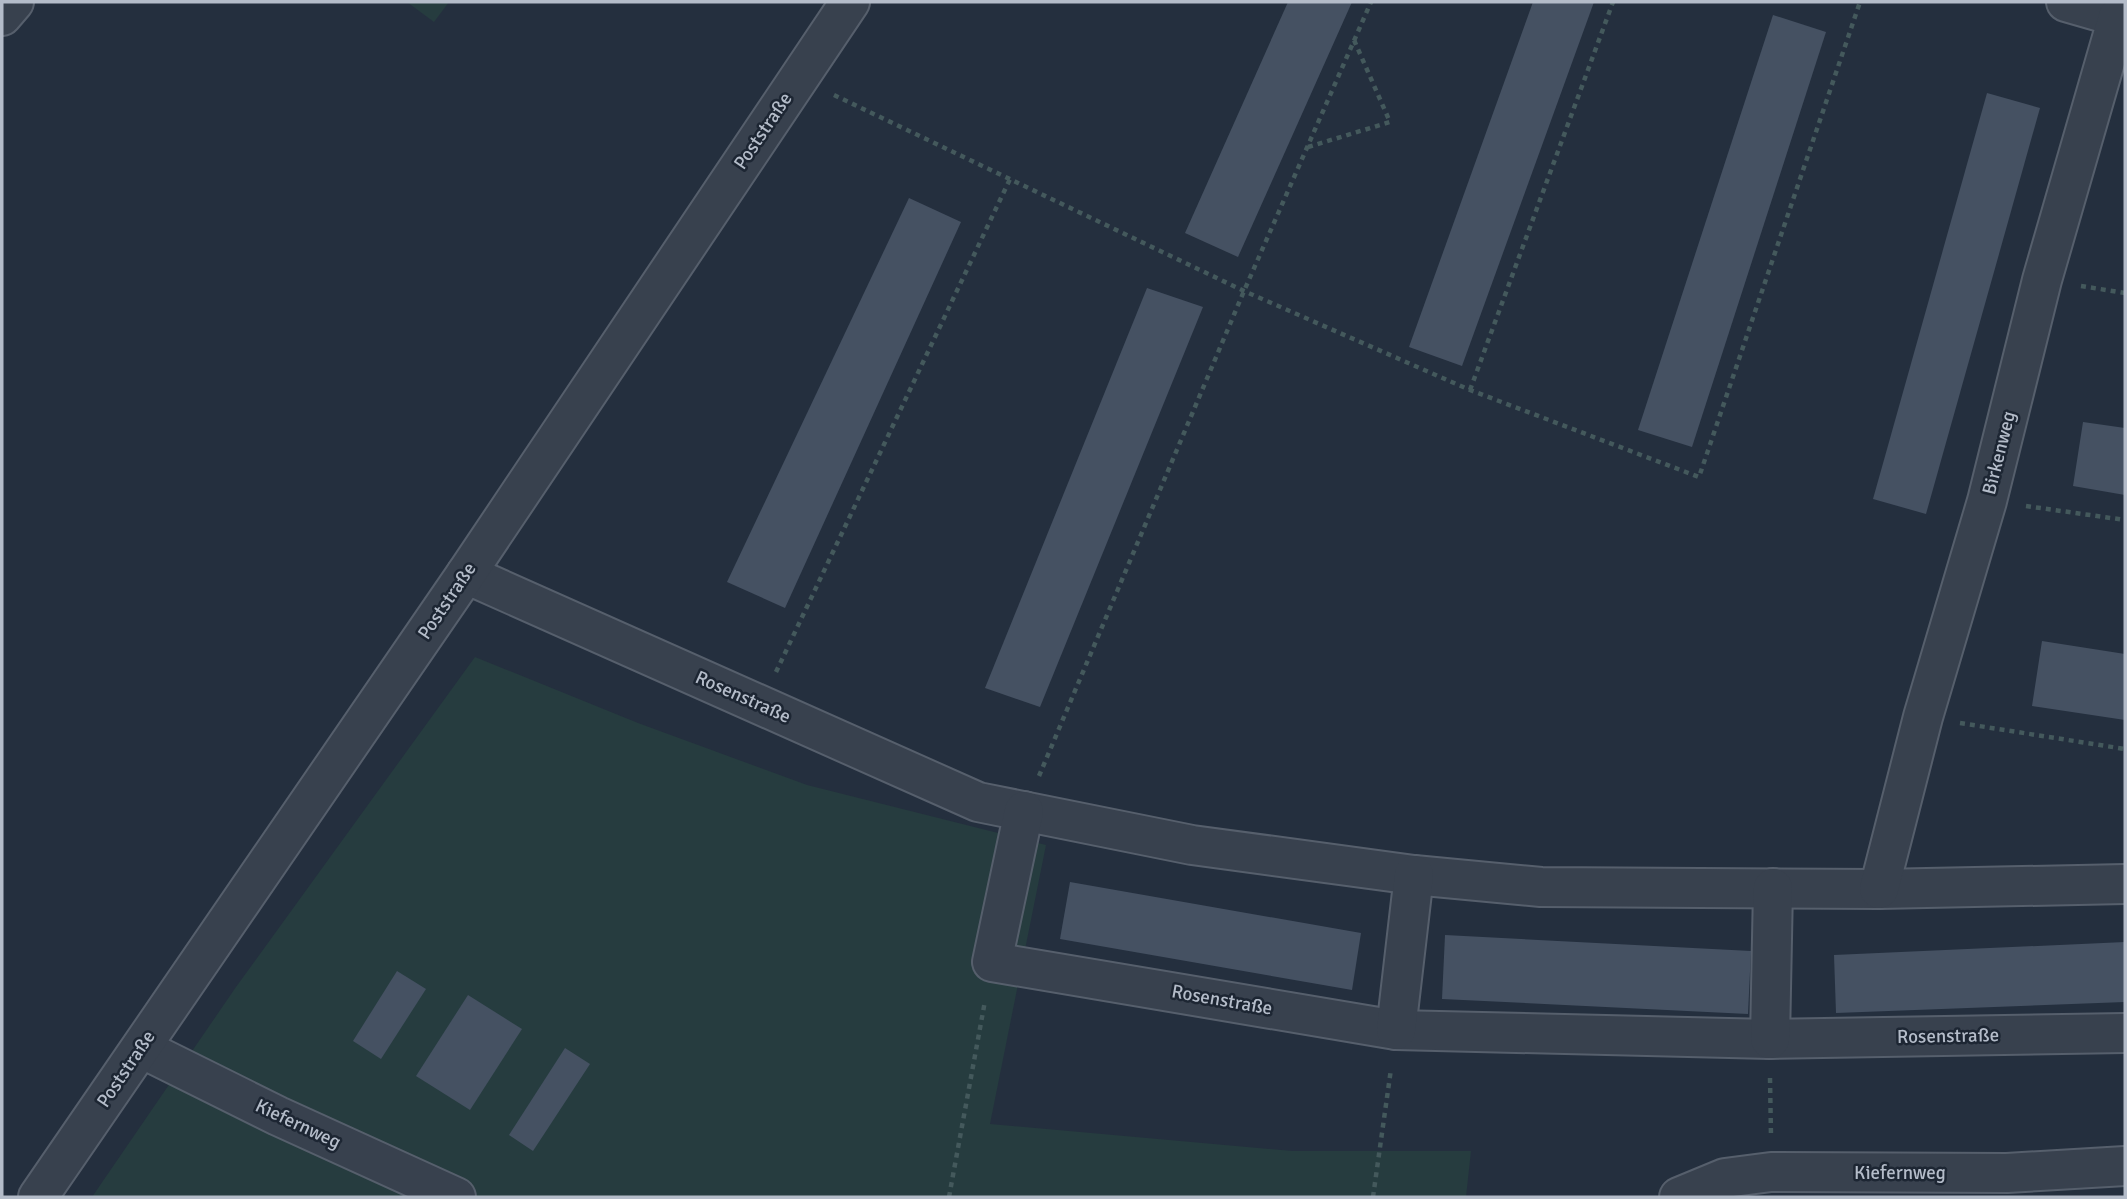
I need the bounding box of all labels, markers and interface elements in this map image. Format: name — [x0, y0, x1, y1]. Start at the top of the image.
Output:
street label: Poststraße — [728, 88, 798, 174]
street label: Birkenweg — [1977, 409, 2021, 497]
street label: Poststraße — [412, 558, 482, 644]
street label: Rosenstraße — [691, 665, 795, 729]
street label: Rosenstraße — [1170, 979, 1274, 1021]
street label: Rosenstraße — [1897, 1023, 1999, 1049]
street label: Poststraße — [91, 1026, 161, 1112]
street label: Kiefernweg — [251, 1094, 345, 1154]
street label: Kiefernweg — [1854, 1161, 1946, 1185]

